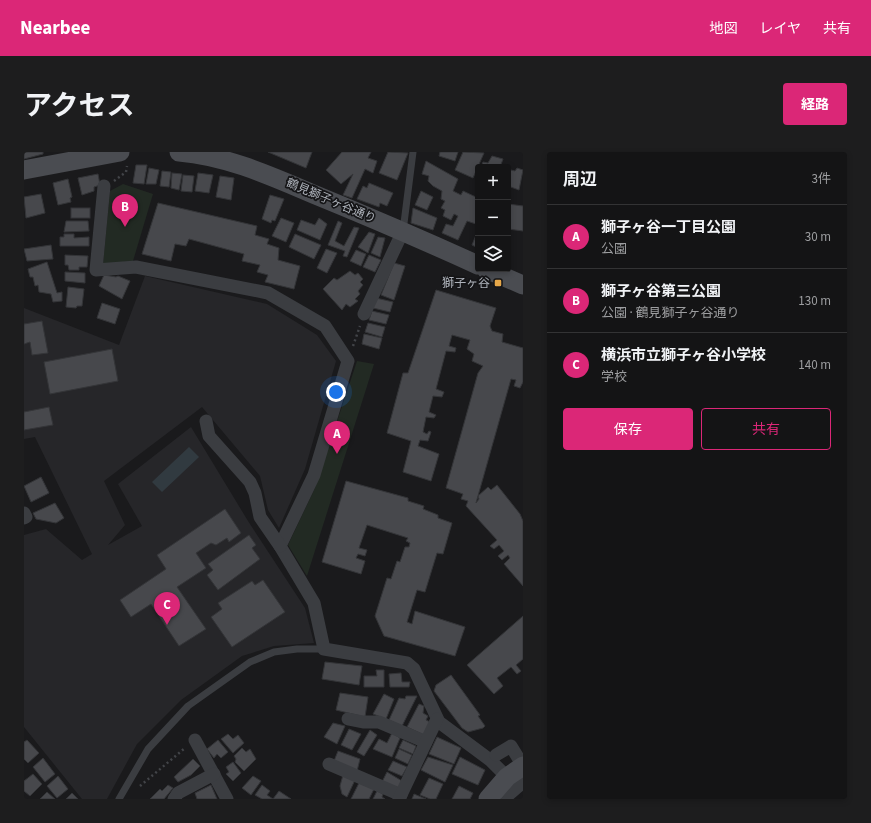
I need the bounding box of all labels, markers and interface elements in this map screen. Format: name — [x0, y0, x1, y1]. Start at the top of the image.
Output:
text: Nearbee — [20, 15, 90, 42]
text: 地図 — [709, 19, 737, 39]
text: レイヤ — [759, 19, 801, 39]
text: 共有 — [823, 19, 851, 39]
button: 経路 — [783, 83, 847, 125]
text: アクセス — [24, 86, 135, 126]
map controls — [475, 164, 511, 272]
button: + — [475, 164, 511, 200]
text: 周辺 — [563, 168, 597, 192]
text: 3件 — [812, 170, 831, 188]
street label: 鶴見獅子ヶ谷通り — [283, 174, 379, 228]
pin: B — [112, 194, 138, 227]
button: − — [475, 200, 511, 236]
text: 獅子ヶ谷一丁目公園 — [601, 217, 736, 238]
text: A — [572, 228, 580, 246]
text: 30 m — [805, 228, 831, 246]
button: layers — [475, 236, 511, 272]
text: 公園 — [601, 240, 627, 258]
place label: 獅子ヶ谷 — [442, 275, 490, 292]
marker: 獅子ヶ谷 — [493, 278, 503, 288]
text: 獅子ヶ谷第三公園 — [601, 281, 721, 302]
text: B — [572, 292, 580, 310]
text: 130 m — [798, 292, 831, 310]
text: 公園 · 鶴見獅子ヶ谷通り — [601, 304, 739, 322]
text: 横浜市立獅子ヶ谷小学校 — [601, 345, 766, 366]
text: C — [572, 356, 580, 374]
text: 140 m — [798, 356, 831, 374]
text: 学校 — [601, 368, 627, 386]
your location — [326, 382, 346, 402]
button: 保存 — [563, 408, 693, 450]
button: 共有 — [701, 408, 831, 450]
pin: A — [324, 421, 350, 454]
pin: C — [154, 592, 180, 625]

